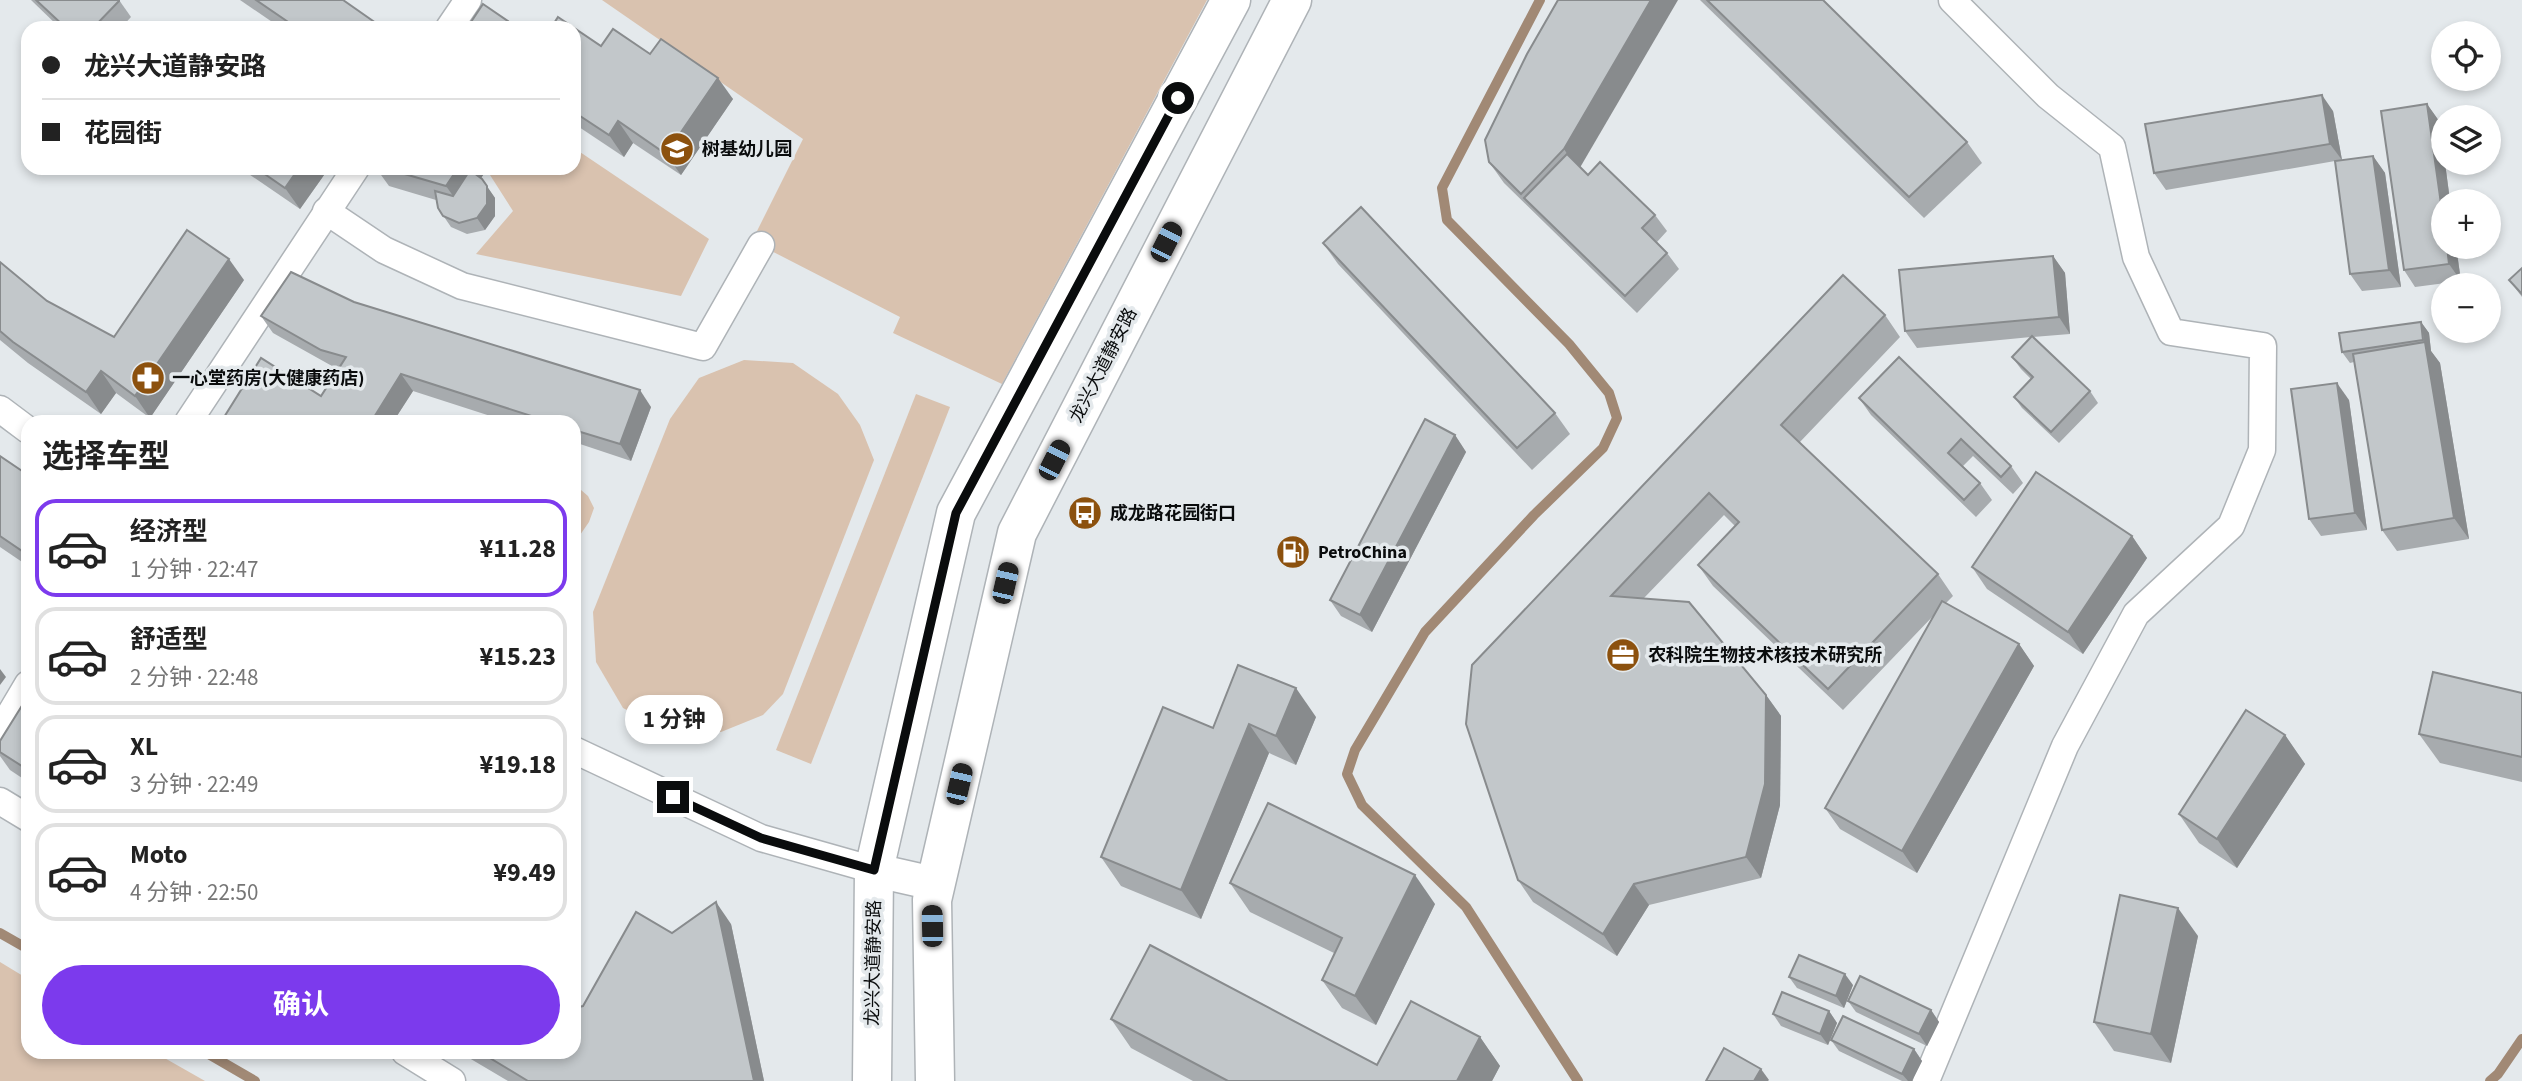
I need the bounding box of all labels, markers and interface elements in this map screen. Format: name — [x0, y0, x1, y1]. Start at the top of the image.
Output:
map controls — [2431, 21, 2501, 343]
button: locate — [2431, 21, 2501, 91]
text: 龙兴大道静安路 — [84, 48, 266, 85]
route start — [1162, 82, 1194, 114]
button: layers — [2431, 105, 2501, 175]
text: 花园街 — [84, 115, 162, 152]
school or university icon: 树基幼儿园 — [658, 130, 696, 168]
place label: 树基幼儿园 — [702, 137, 792, 162]
button: + — [2431, 189, 2501, 259]
car — [1148, 219, 1185, 265]
button: − — [2431, 273, 2501, 343]
street label: 龙兴大道静安路 — [1064, 303, 1143, 427]
pharmacy icon: 一心堂药房(大健康药店) — [129, 359, 167, 397]
place label: 一心堂药房(大健康药店) — [172, 366, 364, 391]
text: 选择车型 — [42, 434, 170, 480]
car — [1036, 437, 1073, 483]
bus stop icon: 成龙路花园街口 — [1066, 494, 1104, 532]
place label: 成龙路花园街口 — [1110, 501, 1236, 526]
text: 经济型 — [130, 513, 208, 550]
icon: car — [46, 517, 109, 580]
text: ¥11.28 — [480, 530, 556, 567]
fuel station icon: PetroChina — [1274, 533, 1312, 571]
place label: PetroChina — [1318, 540, 1407, 565]
text: 1 分钟 · 22:47 — [130, 553, 258, 586]
car — [991, 560, 1020, 606]
text: 舒适型 — [130, 621, 208, 658]
icon: car — [46, 625, 109, 688]
office icon: 农科院生物技术核技术研究所 — [1604, 636, 1642, 674]
text: ¥15.23 — [480, 638, 556, 675]
place label: 农科院生物技术核技术研究所 — [1648, 643, 1882, 668]
text: 2 分钟 · 22:48 — [130, 661, 258, 694]
callout: 1 分钟 — [624, 696, 722, 744]
text: 1 分钟 — [643, 703, 705, 736]
text: XL — [130, 728, 158, 765]
icon: car — [46, 733, 109, 796]
text: ¥19.18 — [480, 746, 556, 783]
car — [945, 761, 974, 807]
text: 3 分钟 · 22:49 — [130, 768, 258, 801]
route end — [657, 781, 689, 813]
text: Moto — [130, 836, 187, 873]
icon: car — [46, 841, 109, 904]
text: ¥9.49 — [493, 854, 556, 891]
text: 4 分钟 · 22:50 — [130, 876, 258, 909]
street label: 龙兴大道静安路 — [860, 900, 887, 1026]
car — [922, 905, 943, 947]
button: 确认 — [42, 965, 560, 1045]

